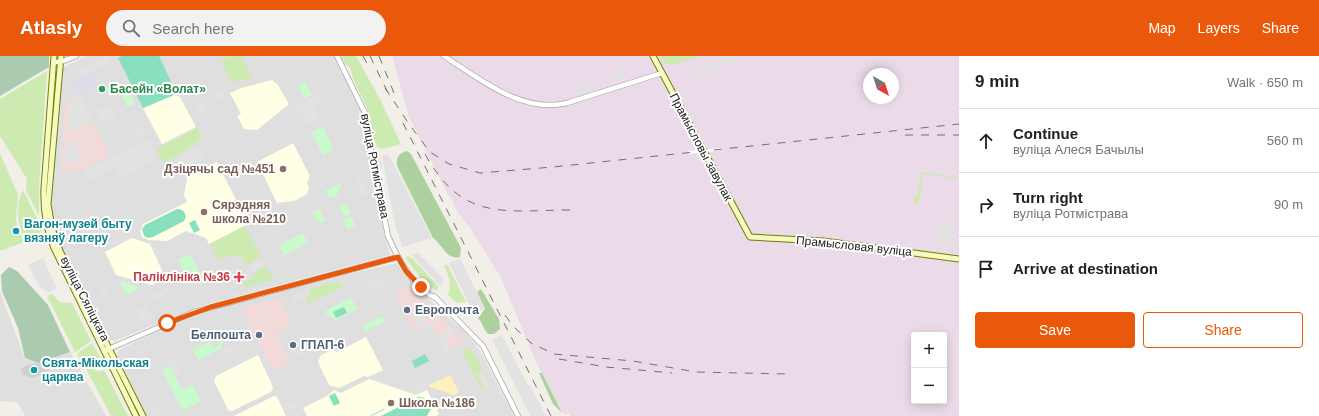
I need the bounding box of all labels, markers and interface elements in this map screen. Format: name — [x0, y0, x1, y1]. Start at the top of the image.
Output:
search box — [106, 10, 386, 46]
text: Atlasly — [20, 17, 82, 38]
icon: search — [120, 17, 142, 39]
text: Search here — [152, 20, 234, 37]
text: Map — [1148, 20, 1176, 36]
text: Layers — [1198, 20, 1240, 36]
text: Share — [1262, 20, 1299, 36]
north arrow — [863, 68, 899, 104]
text: 9 min — [975, 72, 1019, 91]
text: Walk · 650 m — [1227, 75, 1303, 90]
place label: Басейн «Волат» — [110, 82, 206, 96]
marker: Басейн «Волат» — [97, 84, 107, 94]
street label: Прамысловы завулак — [667, 91, 736, 204]
street label: вуліца Ротмістрава — [358, 112, 392, 220]
text: Continue — [1013, 125, 1078, 142]
icon: ahead — [975, 130, 997, 152]
text: 560 m — [1267, 133, 1303, 148]
text: вуліца Алеся Бачылы — [1013, 142, 1144, 157]
place label: Дзіцячы сад №451 — [164, 162, 275, 176]
marker: Дзіцячы сад №451 — [278, 164, 288, 174]
text: Turn right — [1013, 189, 1083, 206]
icon: right — [975, 194, 997, 216]
text: 90 m — [1274, 197, 1303, 212]
place label: Сярэдняя школа №210 — [212, 198, 286, 226]
text: вуліца Ротмістрава — [1013, 206, 1128, 221]
marker: Сярэдняя школа №210 — [199, 207, 209, 217]
place label: Вагон-музей быту вязняў лагеру — [24, 217, 132, 245]
marker: Вагон-музей быту вязняў лагеру — [11, 226, 21, 236]
street label: Прамысловая вуліца — [795, 233, 913, 259]
street label: вуліца Сяліцкага — [58, 254, 113, 344]
icon: arrive — [975, 258, 997, 280]
text: Arrive at destination — [1013, 260, 1158, 277]
place label: Паліклініка №36 — [133, 270, 230, 284]
marker: Паліклініка №36 — [233, 271, 245, 283]
route end — [412, 278, 430, 296]
place label: Европочта — [415, 303, 479, 317]
marker: Европочта — [402, 305, 412, 315]
button: Save — [975, 312, 1135, 348]
button: Share — [1143, 312, 1303, 348]
route start — [158, 314, 176, 332]
place label: Белпошта — [191, 328, 251, 342]
marker: Белпошта — [254, 330, 264, 340]
map controls — [911, 332, 947, 404]
button: + — [911, 332, 947, 368]
place label: ГПАП-6 — [301, 338, 345, 352]
marker: ГПАП-6 — [288, 340, 298, 350]
place label: Свята-Мікольская царква — [42, 356, 149, 384]
marker: Свята-Мікольская царква — [29, 365, 39, 375]
button: − — [911, 368, 947, 404]
place label: Школа №186 — [399, 396, 475, 410]
marker: Школа №186 — [386, 398, 396, 408]

